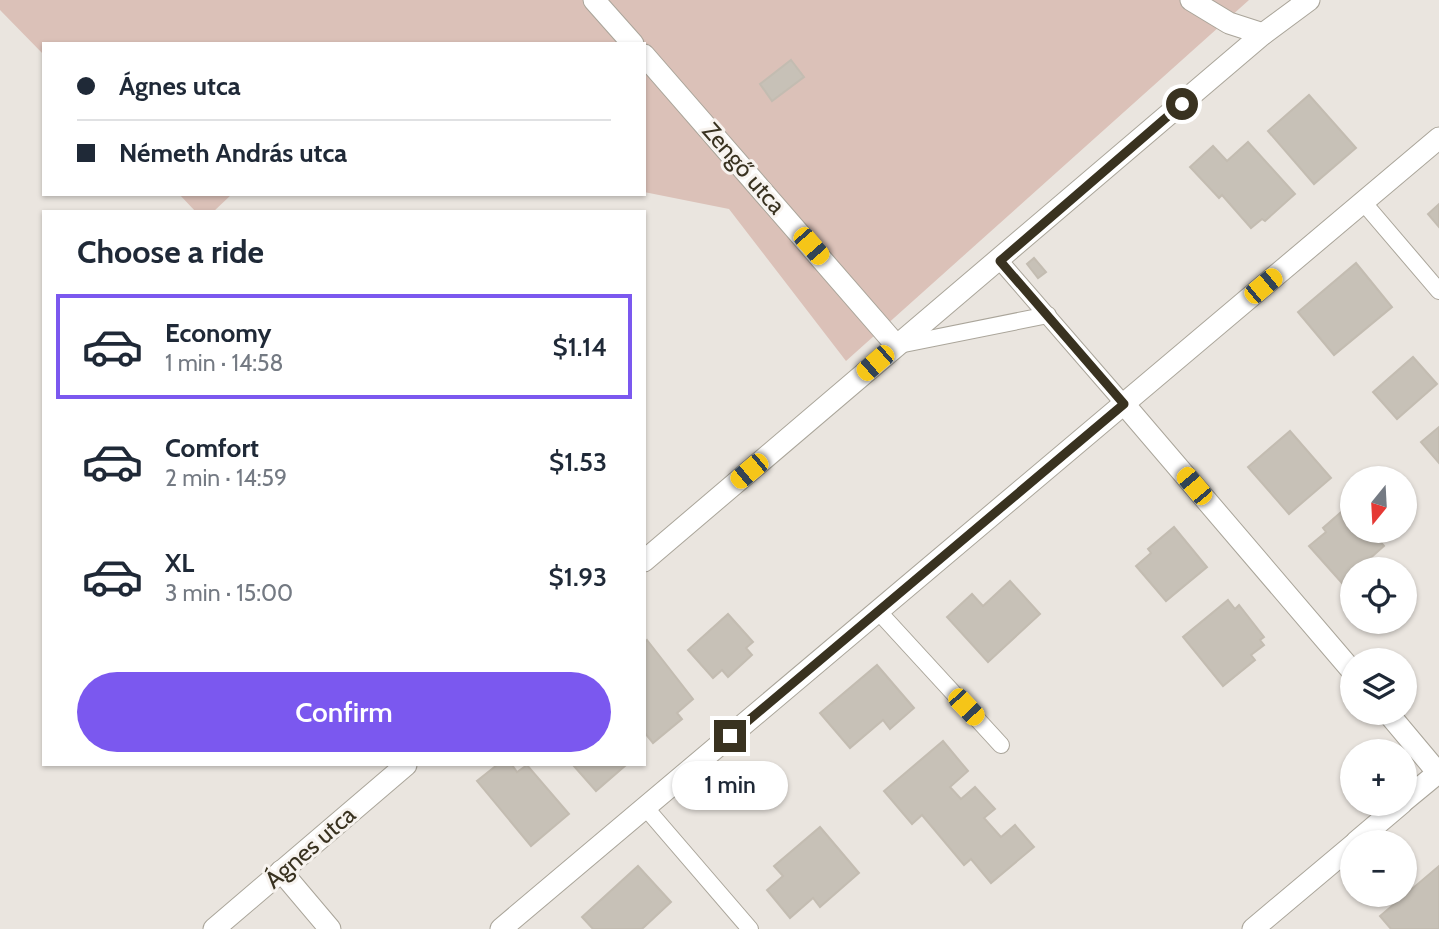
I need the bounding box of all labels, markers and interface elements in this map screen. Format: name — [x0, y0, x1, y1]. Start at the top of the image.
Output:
text: Ágnes utca — [119, 70, 241, 102]
route start — [1166, 88, 1198, 120]
street label: Zengő utca — [696, 116, 792, 220]
text: Németh András utca — [119, 137, 347, 169]
car — [790, 223, 833, 269]
text: Choose a ride — [77, 232, 264, 271]
car — [1241, 264, 1286, 308]
icon: car — [81, 315, 144, 378]
text: Economy — [165, 317, 271, 349]
text: $1.14 — [553, 331, 607, 363]
car — [853, 341, 898, 385]
text: 1 min · 14:58 — [165, 349, 283, 377]
icon: car — [81, 430, 144, 493]
text: Comfort — [165, 432, 259, 464]
text: $1.53 — [549, 446, 607, 478]
car — [727, 449, 772, 493]
car — [1173, 463, 1216, 509]
text: 2 min · 14:59 — [165, 464, 287, 492]
north arrow — [1340, 466, 1418, 542]
map controls — [1340, 466, 1417, 907]
icon: car — [81, 545, 144, 608]
text: XL — [165, 547, 194, 579]
button: locate — [1340, 557, 1417, 634]
text: $1.93 — [549, 561, 607, 593]
text: 3 min · 15:00 — [165, 579, 293, 607]
button: layers — [1340, 648, 1417, 725]
button: Confirm — [77, 672, 611, 752]
car — [944, 684, 989, 730]
route end — [714, 720, 746, 752]
button: + — [1340, 739, 1417, 816]
callout: 1 min — [672, 760, 788, 810]
text: 1 min — [704, 771, 756, 799]
street label: Ágnes utca — [259, 799, 362, 894]
button: − — [1340, 830, 1417, 907]

